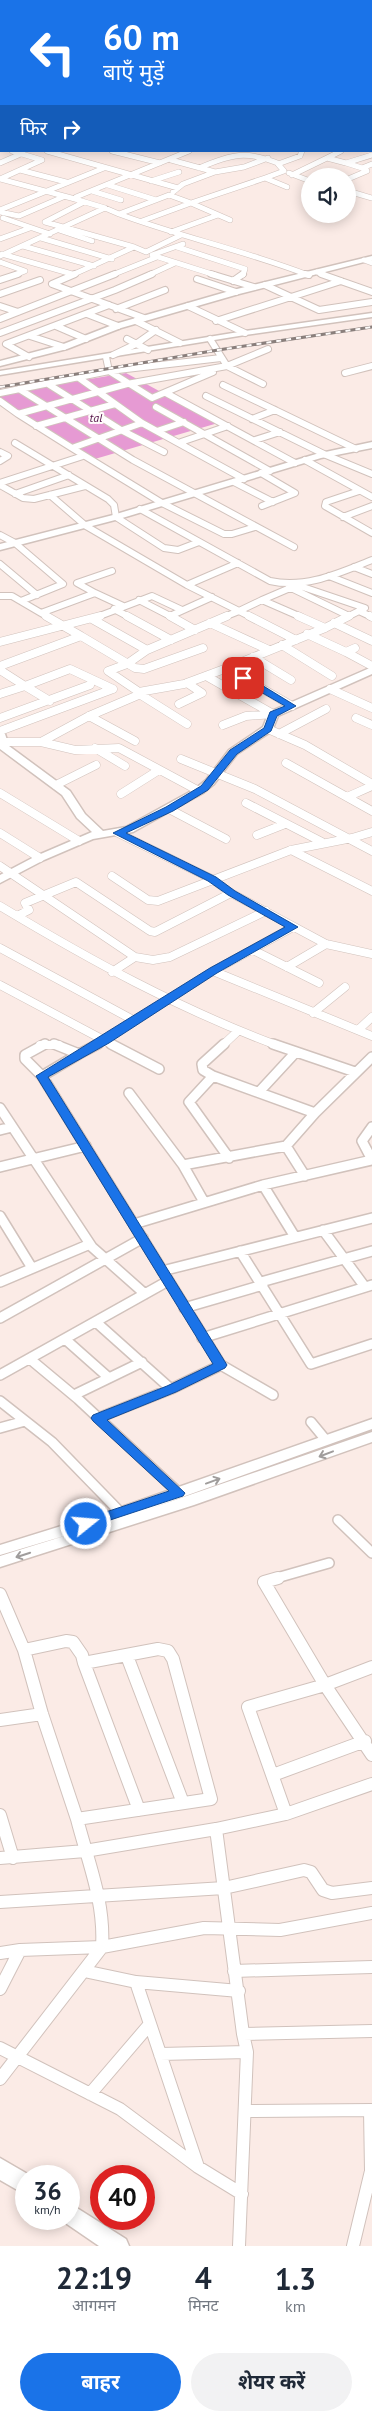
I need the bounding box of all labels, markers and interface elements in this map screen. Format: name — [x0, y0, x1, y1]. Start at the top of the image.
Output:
text: 60 m — [103, 14, 180, 60]
icon: left — [20, 20, 85, 85]
text: बाएँ मुड़ें — [103, 58, 164, 86]
icon: right — [57, 115, 85, 143]
text: फिर — [20, 116, 47, 140]
map controls — [301, 168, 356, 223]
button: sound — [301, 168, 356, 223]
water label: tal — [90, 410, 103, 425]
pin — [222, 657, 264, 699]
icon: arrive — [229, 664, 257, 692]
one-way arrow — [319, 1450, 335, 1459]
one-way arrow — [204, 1476, 220, 1485]
position arrow — [59, 1497, 111, 1549]
one-way arrow — [15, 1551, 31, 1560]
speed limit sign: 40 — [90, 2165, 155, 2230]
text: 36 — [33, 2175, 62, 2207]
text: km/h — [34, 2202, 61, 2217]
text: 22:19 — [56, 2258, 132, 2297]
text: 4 — [195, 2258, 212, 2297]
text: 1.3 — [275, 2259, 316, 2298]
text: आगमन — [72, 2295, 116, 2315]
text: मिनट — [188, 2295, 219, 2315]
text: km — [285, 2296, 306, 2316]
button: बाहर — [20, 2353, 181, 2411]
button: शेयर करें — [191, 2353, 352, 2411]

